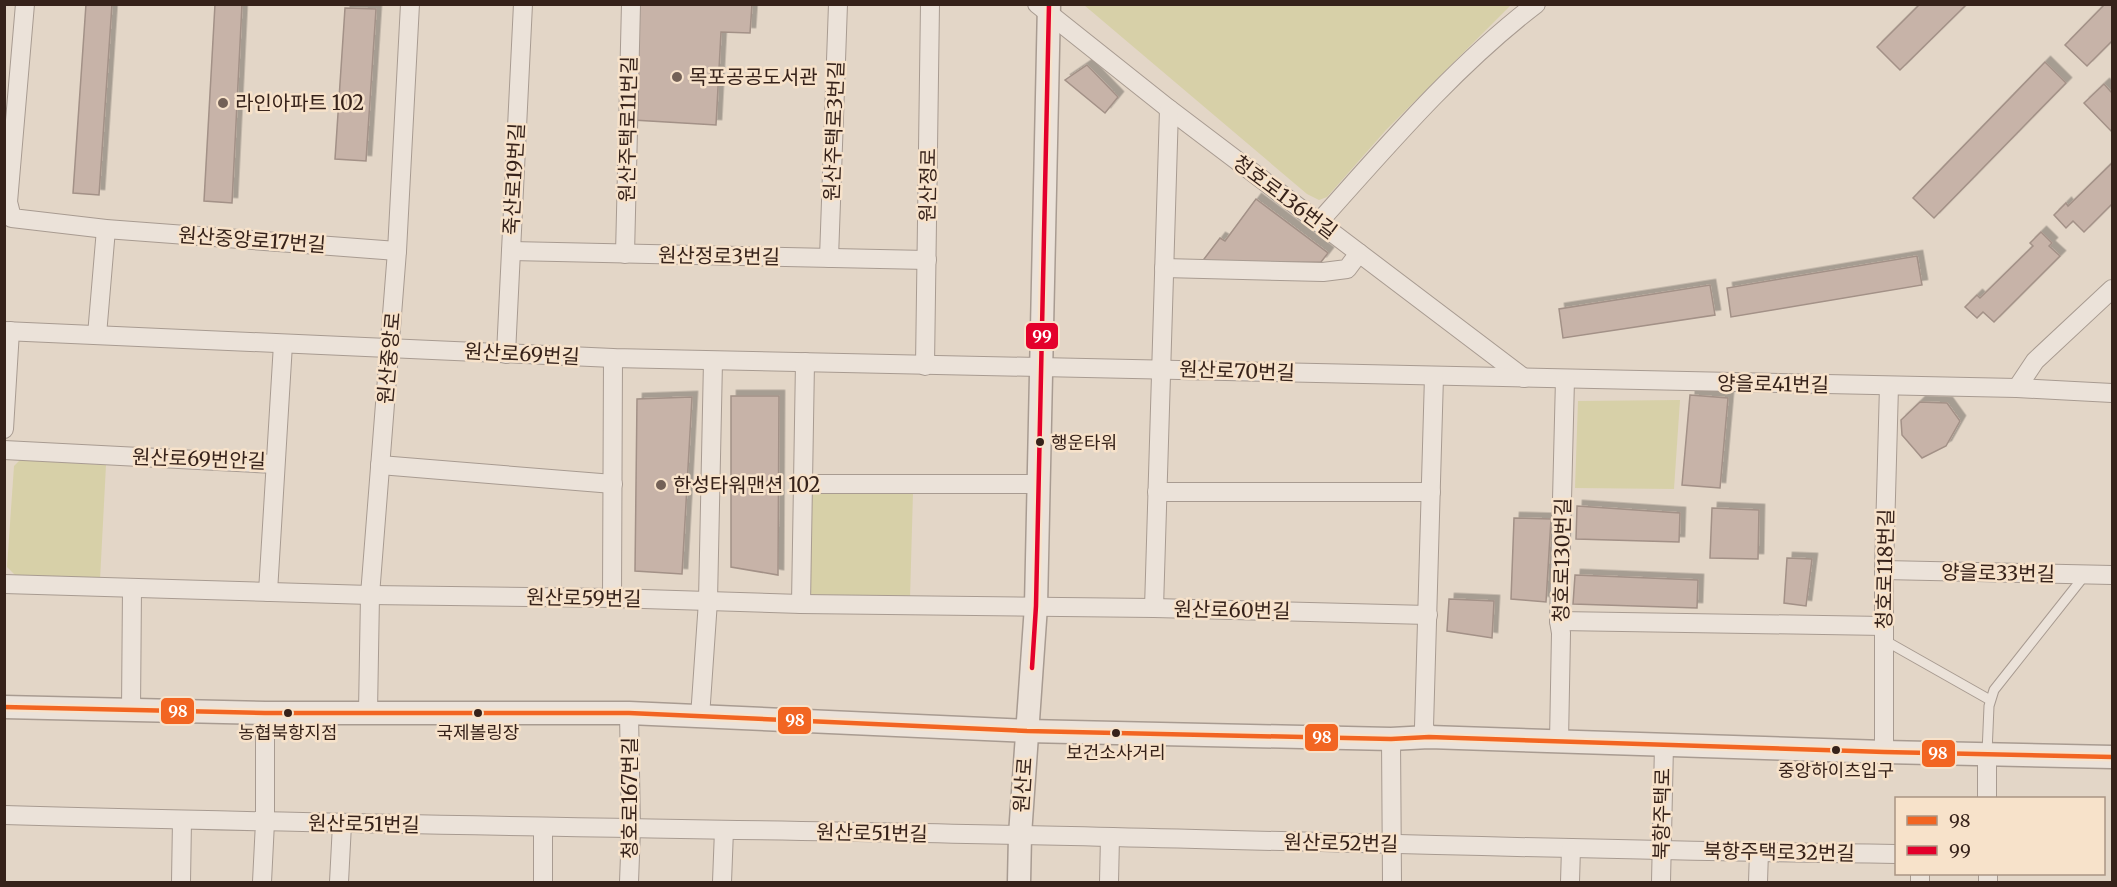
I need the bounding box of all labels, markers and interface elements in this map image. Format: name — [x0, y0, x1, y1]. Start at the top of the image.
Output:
street label: 원산주택로11번길 — [614, 56, 641, 202]
street label: 원산주택로3번길 — [819, 60, 848, 202]
place label: 목포공공도서관 — [689, 64, 818, 89]
marker: 목포공공도서관 — [670, 70, 684, 84]
place label: 라인아파트 102 — [235, 90, 364, 115]
marker: 라인아파트 102 — [216, 96, 230, 110]
street label: 죽산로19번길 — [498, 122, 529, 236]
street label: 원산정로 — [914, 148, 941, 222]
street label: 청호로136번길 — [1228, 149, 1342, 244]
street label: 원산중앙로17번길 — [177, 222, 327, 257]
street label: 원산정로3번길 — [658, 242, 780, 269]
street label: 원산중앙로 — [372, 311, 405, 405]
line badge: 99 — [1025, 322, 1059, 350]
text: 99 — [1032, 326, 1052, 346]
street label: 원산로69번길 — [464, 338, 580, 369]
street label: 원산로70번길 — [1179, 356, 1295, 385]
street label: 양을로41번길 — [1717, 370, 1829, 397]
place label: 행운타워 — [1051, 431, 1117, 454]
marker: 행운타워 — [1034, 436, 1046, 448]
street label: 원산로69번안길 — [132, 444, 266, 473]
place label: 한성타워맨션 102 — [673, 472, 821, 497]
marker: 한성타워맨션 102 — [654, 478, 668, 492]
street label: 청호로130번길 — [1548, 497, 1575, 623]
street label: 청호로118번길 — [1871, 508, 1898, 630]
street label: 양을로33번길 — [1941, 559, 2055, 586]
street label: 원산로59번길 — [526, 584, 642, 611]
street label: 원산로60번길 — [1173, 596, 1291, 623]
line badge: 98 — [160, 697, 195, 725]
text: 98 — [168, 701, 188, 721]
line badge: 98 — [777, 706, 812, 735]
marker: 농협북항지점 — [282, 707, 294, 719]
marker: 국제볼링장 — [472, 707, 484, 719]
text: 98 — [785, 710, 805, 730]
place label: 농협북항지점 — [238, 721, 338, 744]
place label: 국제볼링장 — [437, 721, 519, 744]
line badge: 98 — [1304, 723, 1339, 752]
marker: 보건소사거리 — [1110, 727, 1122, 739]
text: 98 — [1312, 727, 1332, 747]
street label: 청호로167번길 — [617, 737, 642, 859]
line badge: 98 — [1921, 739, 1956, 768]
place label: 보건소사거리 — [1066, 741, 1166, 764]
text: 98 — [1928, 743, 1948, 763]
marker: 중앙하이츠입구 — [1830, 744, 1842, 756]
street label: 원산로 — [1008, 757, 1037, 813]
place label: 중앙하이츠입구 — [1778, 759, 1894, 782]
street label: 북항주택로 — [1648, 768, 1675, 860]
legend — [1895, 797, 2105, 875]
text: 98 — [1949, 809, 1970, 832]
street label: 원산로51번길 — [308, 810, 420, 837]
street label: 원산로51번길 — [816, 819, 928, 846]
street label: 원산로52번길 — [1283, 829, 1399, 856]
street label: 북항주택로32번길 — [1703, 838, 1855, 865]
text: 99 — [1949, 839, 1971, 862]

